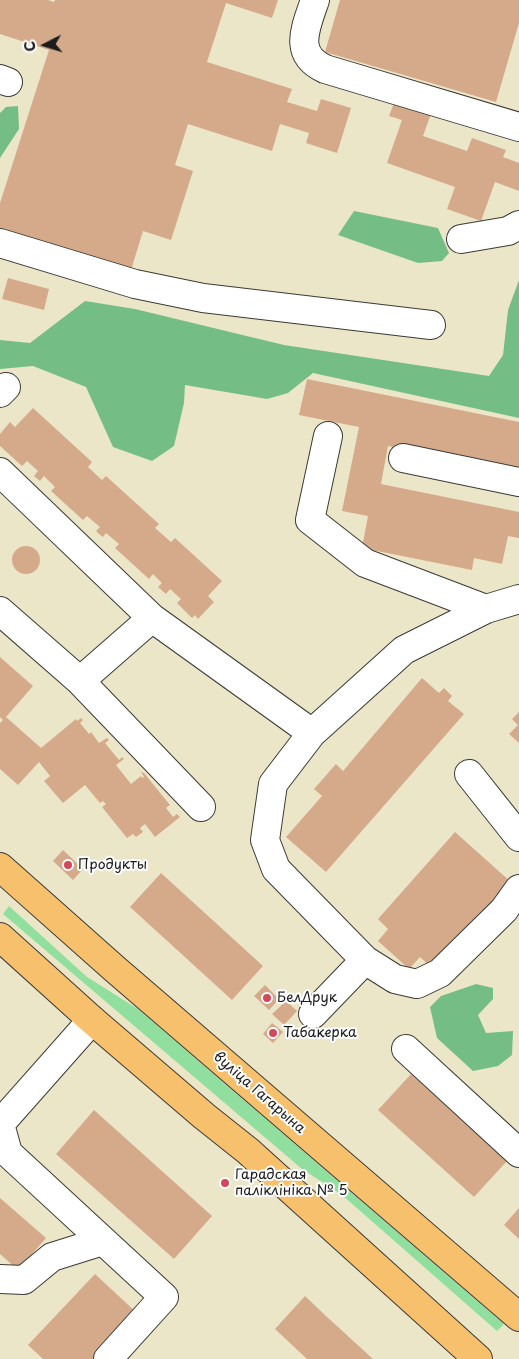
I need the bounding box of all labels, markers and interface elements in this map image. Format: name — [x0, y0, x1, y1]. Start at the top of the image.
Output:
north arrow — [20, 20, 70, 70]
text: С — [19, 40, 40, 53]
place label: Продукты — [78, 857, 147, 873]
marker: Продукты — [62, 859, 74, 871]
place label: БелДрук — [277, 990, 337, 1006]
marker: БелДрук — [261, 992, 273, 1004]
place label: Табакерка — [283, 1025, 357, 1041]
marker: Табакерка — [267, 1027, 279, 1039]
street label: вуліца Гагарына — [210, 1049, 308, 1137]
place label: Гарадская паліклініка № 5 — [235, 1167, 347, 1200]
marker: Гарадская паліклініка № 5 — [219, 1177, 231, 1189]

